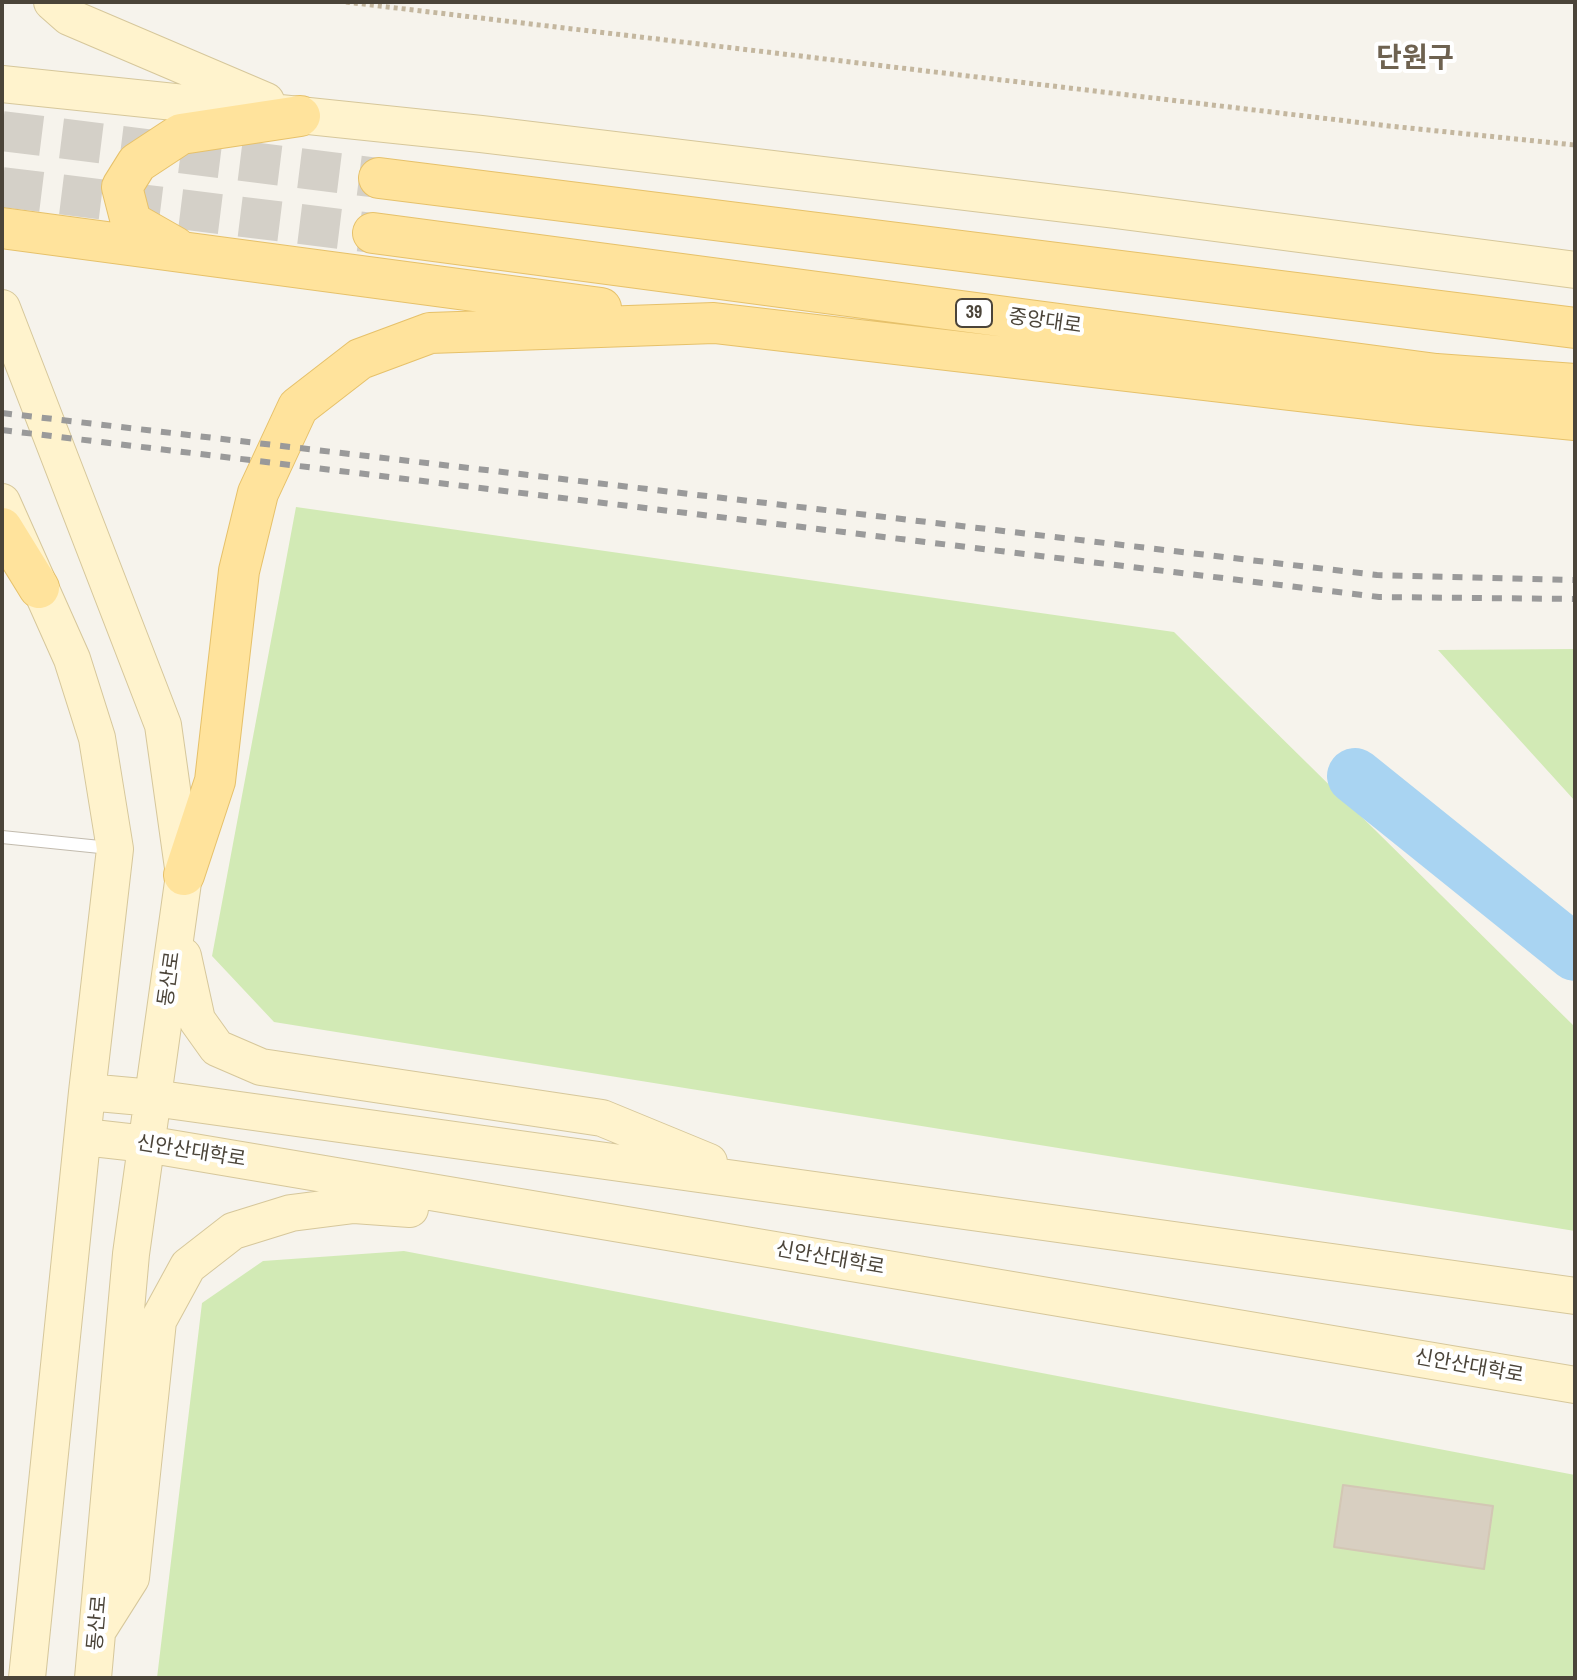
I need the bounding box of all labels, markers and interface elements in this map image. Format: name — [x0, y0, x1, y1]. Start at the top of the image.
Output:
district label: 단원구 — [1376, 42, 1454, 76]
road number: 39 — [956, 299, 992, 327]
street label: 중앙대로 — [1007, 305, 1083, 339]
street label: 동산로 — [154, 950, 186, 1008]
street label: 신안산대학로 — [135, 1132, 247, 1172]
street label: 신안산대학로 — [774, 1238, 886, 1280]
street label: 신안산대학로 — [1413, 1346, 1525, 1388]
street label: 동산로 — [84, 1594, 112, 1652]

